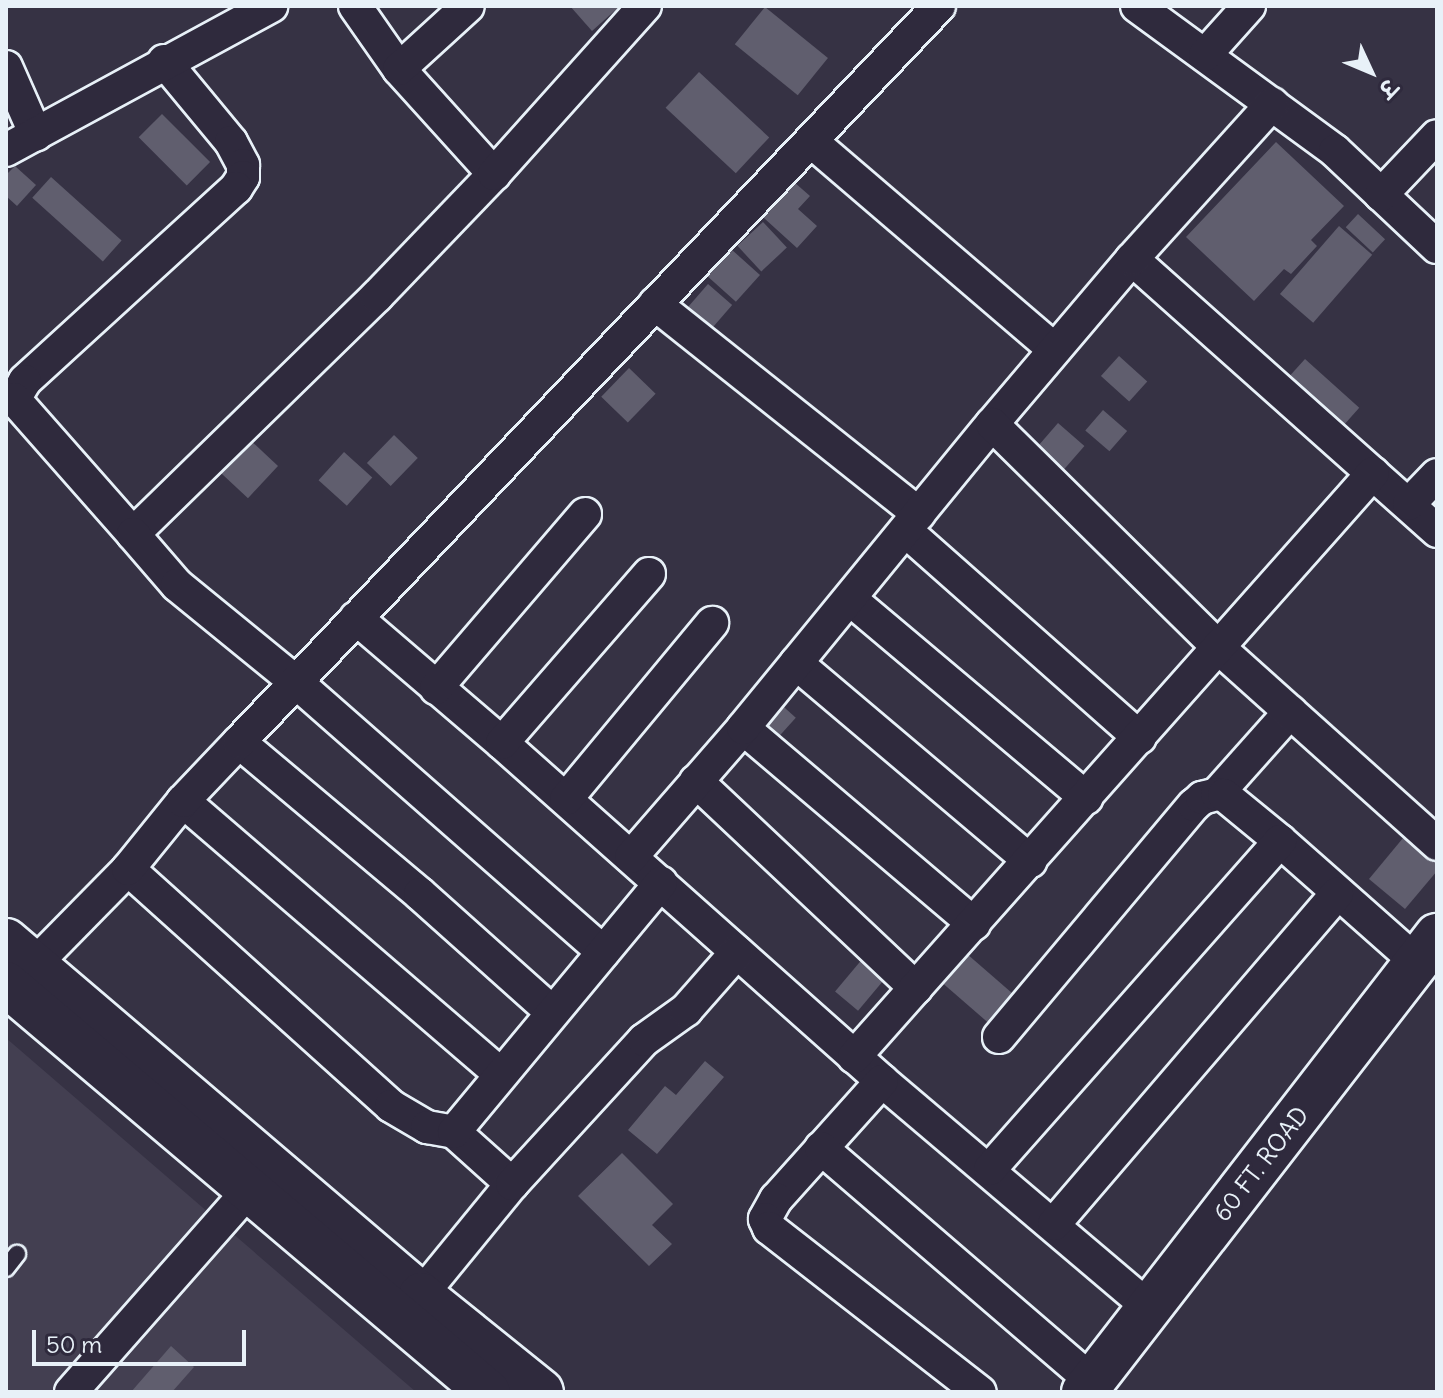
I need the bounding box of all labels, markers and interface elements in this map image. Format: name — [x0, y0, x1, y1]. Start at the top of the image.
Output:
north arrow — [1331, 32, 1411, 112]
text: उ — [1373, 74, 1403, 104]
street label: 60 FT. ROAD — [1207, 1101, 1315, 1227]
scale bar — [36, 1314, 250, 1364]
text: 50 m — [46, 1329, 102, 1359]

